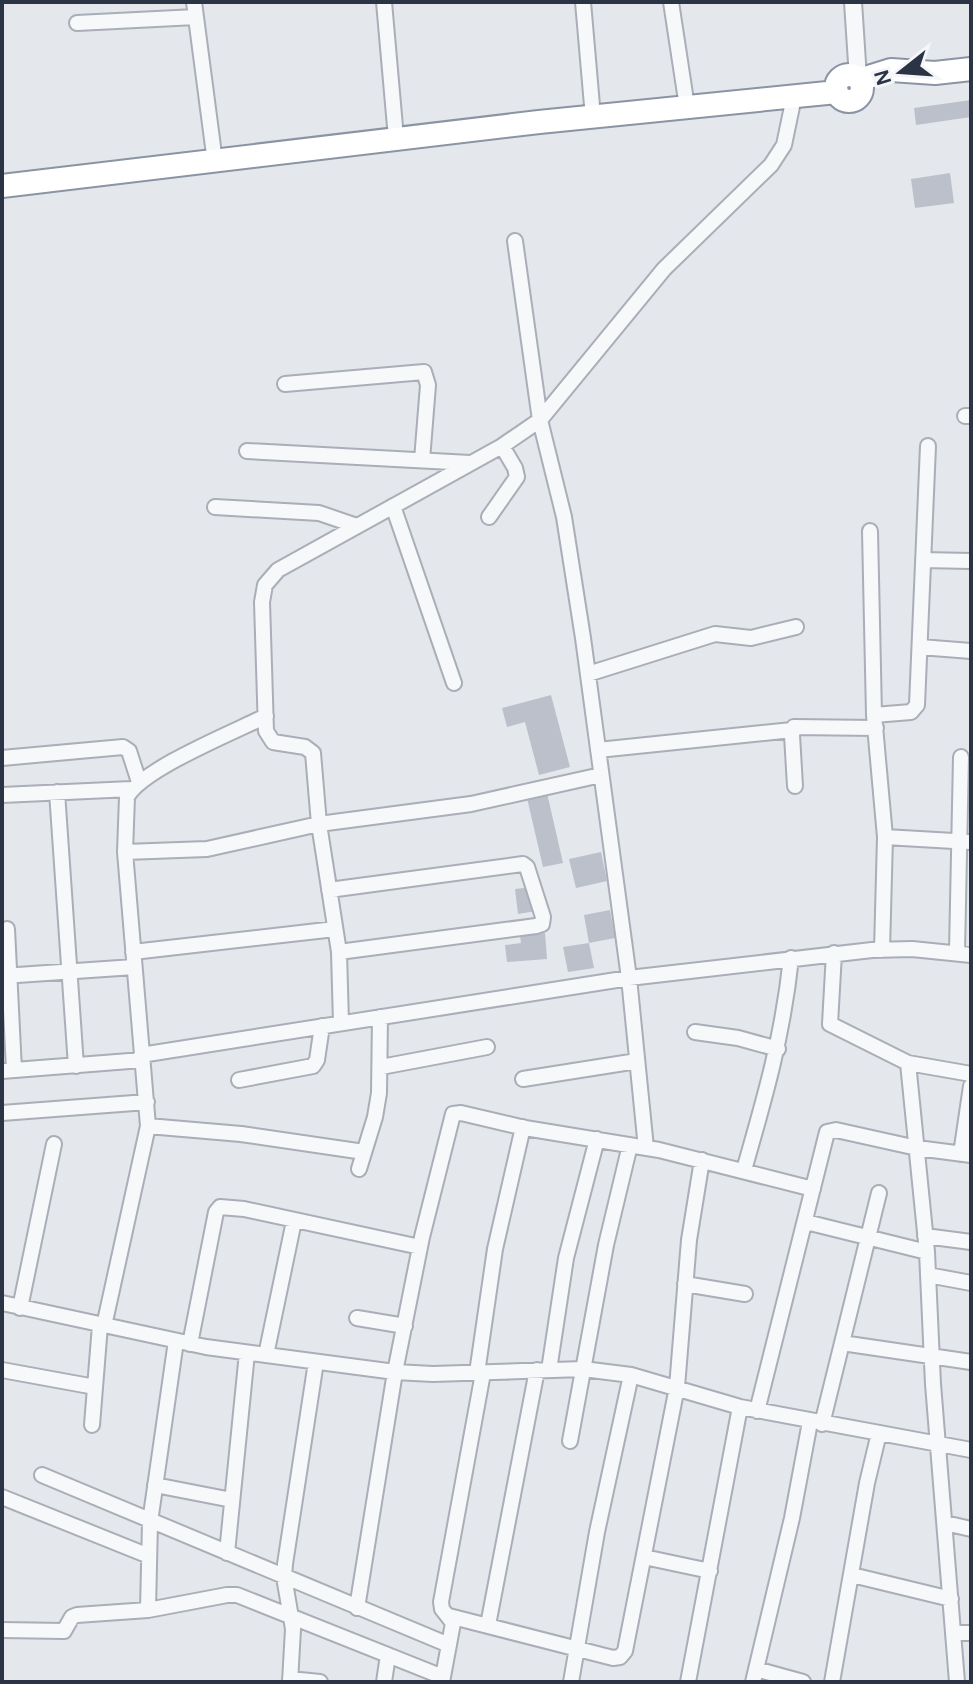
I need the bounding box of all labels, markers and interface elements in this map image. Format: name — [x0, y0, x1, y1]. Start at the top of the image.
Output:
north arrow — [861, 32, 941, 112]
text: N — [868, 66, 898, 89]

